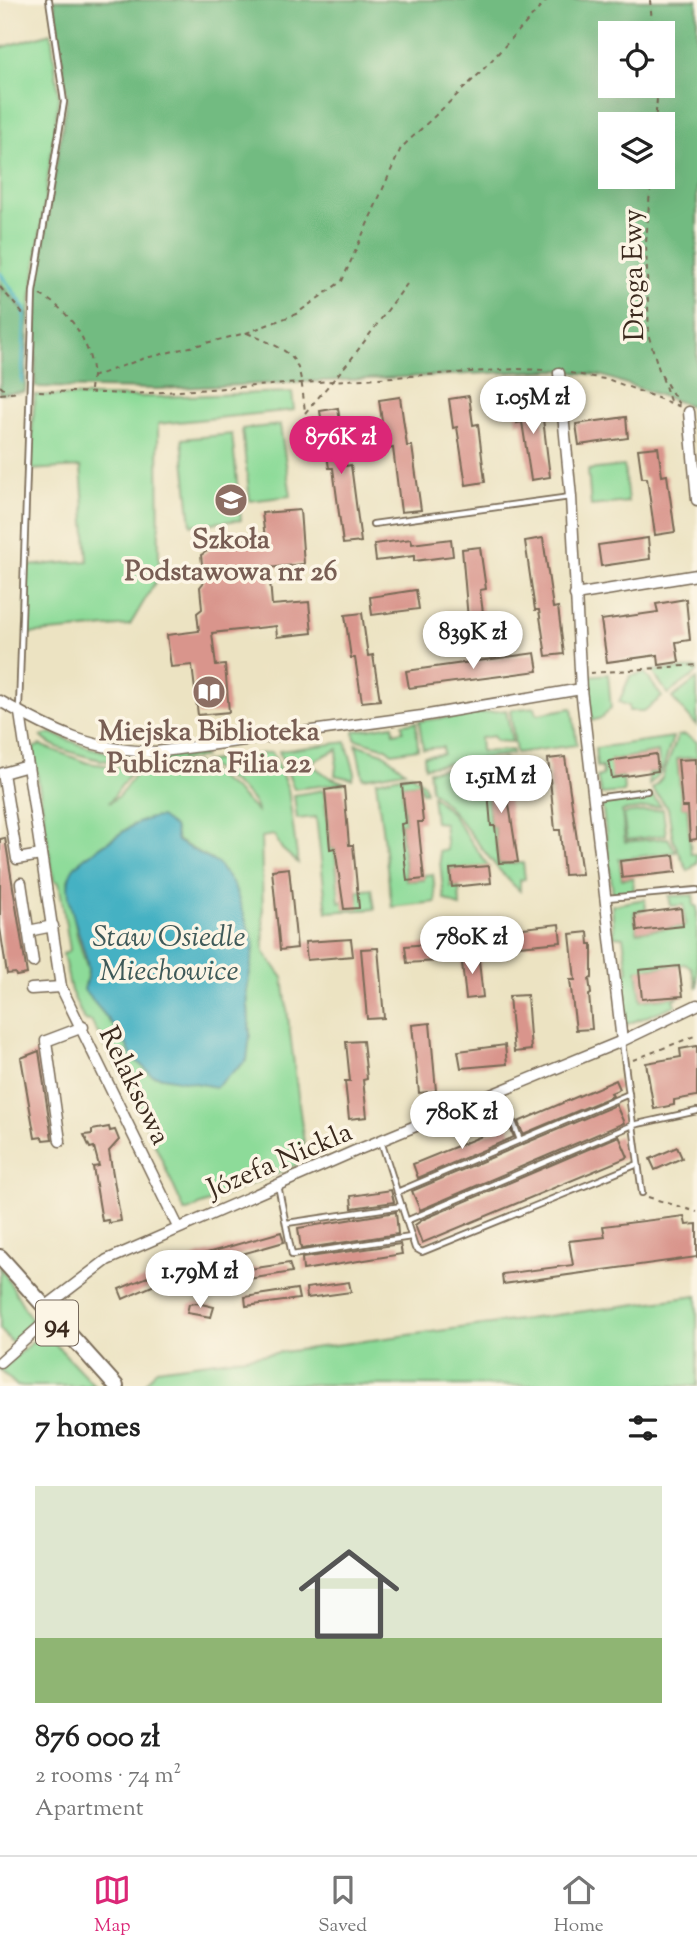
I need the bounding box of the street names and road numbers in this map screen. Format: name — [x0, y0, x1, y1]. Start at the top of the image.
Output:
street label: Droga Ewy — [614, 208, 656, 341]
street label: Relaksowa — [87, 1020, 179, 1152]
street label: Józefa Nickla — [200, 1113, 359, 1211]
road number: 94 — [36, 1300, 78, 1346]

